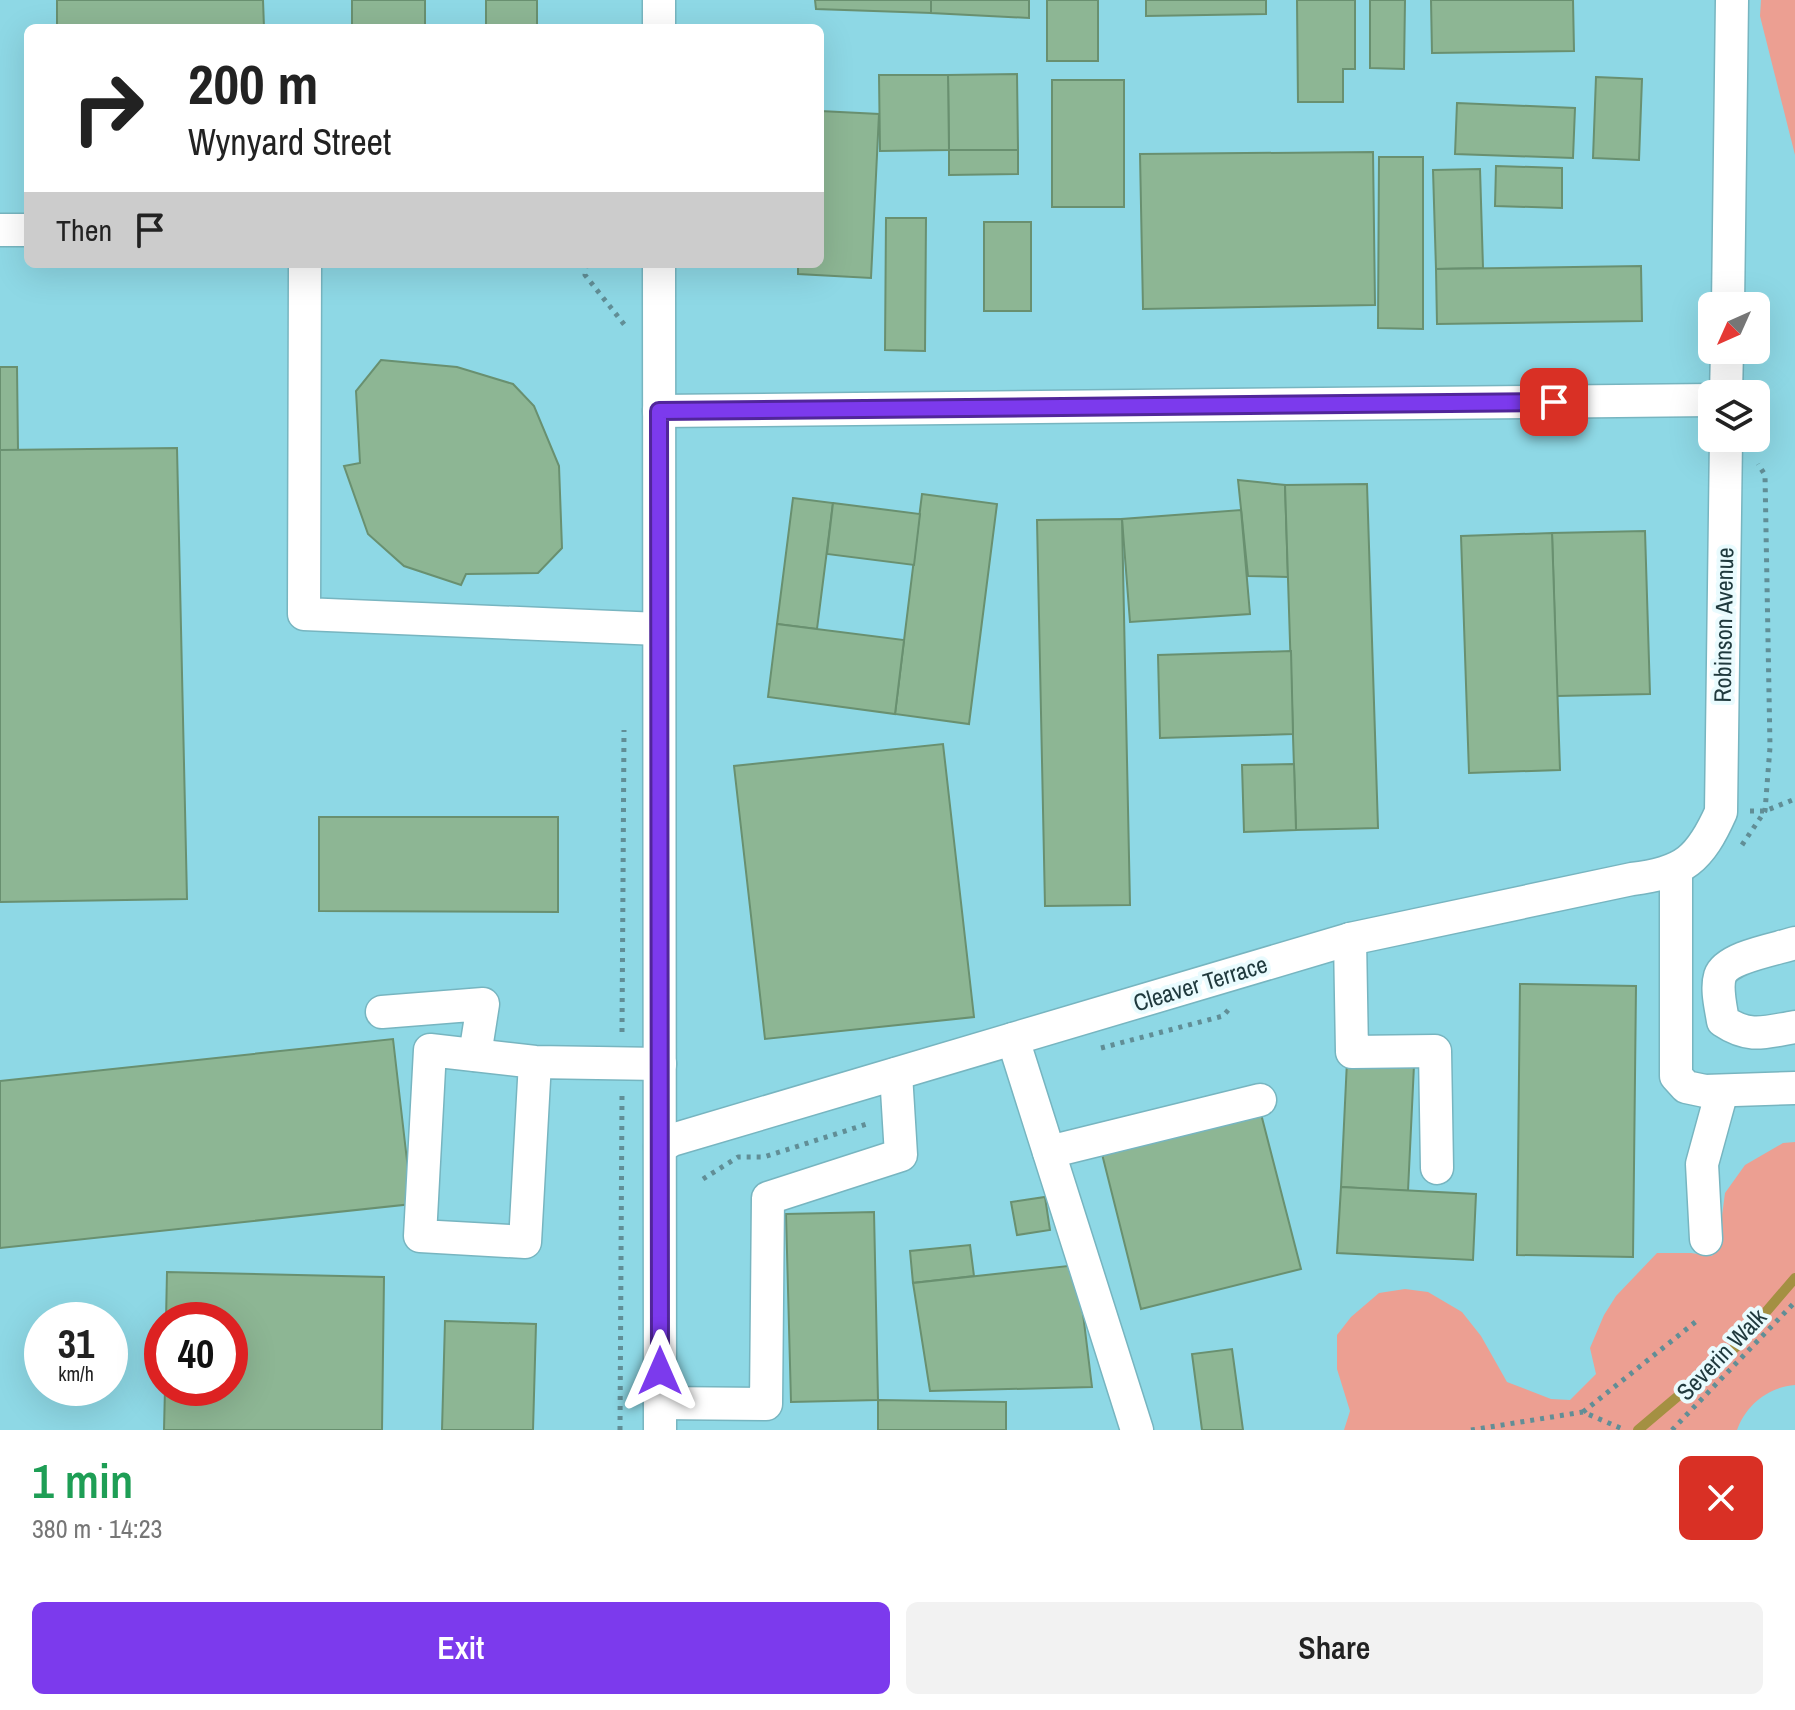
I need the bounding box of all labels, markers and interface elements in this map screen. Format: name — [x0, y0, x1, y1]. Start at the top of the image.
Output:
text: 200 m — [188, 46, 318, 121]
icon: right — [56, 56, 160, 160]
text: Wynyard Street — [188, 118, 391, 166]
icon: arrive — [128, 208, 172, 252]
text: Then — [56, 210, 112, 250]
north arrow — [1698, 292, 1770, 364]
map controls — [1698, 292, 1770, 452]
pin — [1520, 368, 1588, 436]
icon: arrive — [1532, 380, 1576, 424]
button: layers — [1698, 380, 1770, 452]
street label: Robinson Avenue — [1706, 547, 1740, 703]
street label: Cleaver Terrace — [1129, 947, 1271, 1019]
street label: Severin Walk — [1669, 1301, 1773, 1407]
speed limit sign: 40 — [144, 1302, 248, 1406]
text: 31 — [58, 1317, 94, 1370]
position arrow — [618, 1329, 702, 1413]
text: km/h — [58, 1360, 94, 1387]
text: 1 min — [32, 1448, 133, 1513]
button: close — [1679, 1456, 1763, 1540]
text: 380 m · 14:23 — [32, 1511, 162, 1546]
button: Exit — [32, 1602, 890, 1694]
button: Share — [906, 1602, 1763, 1694]

